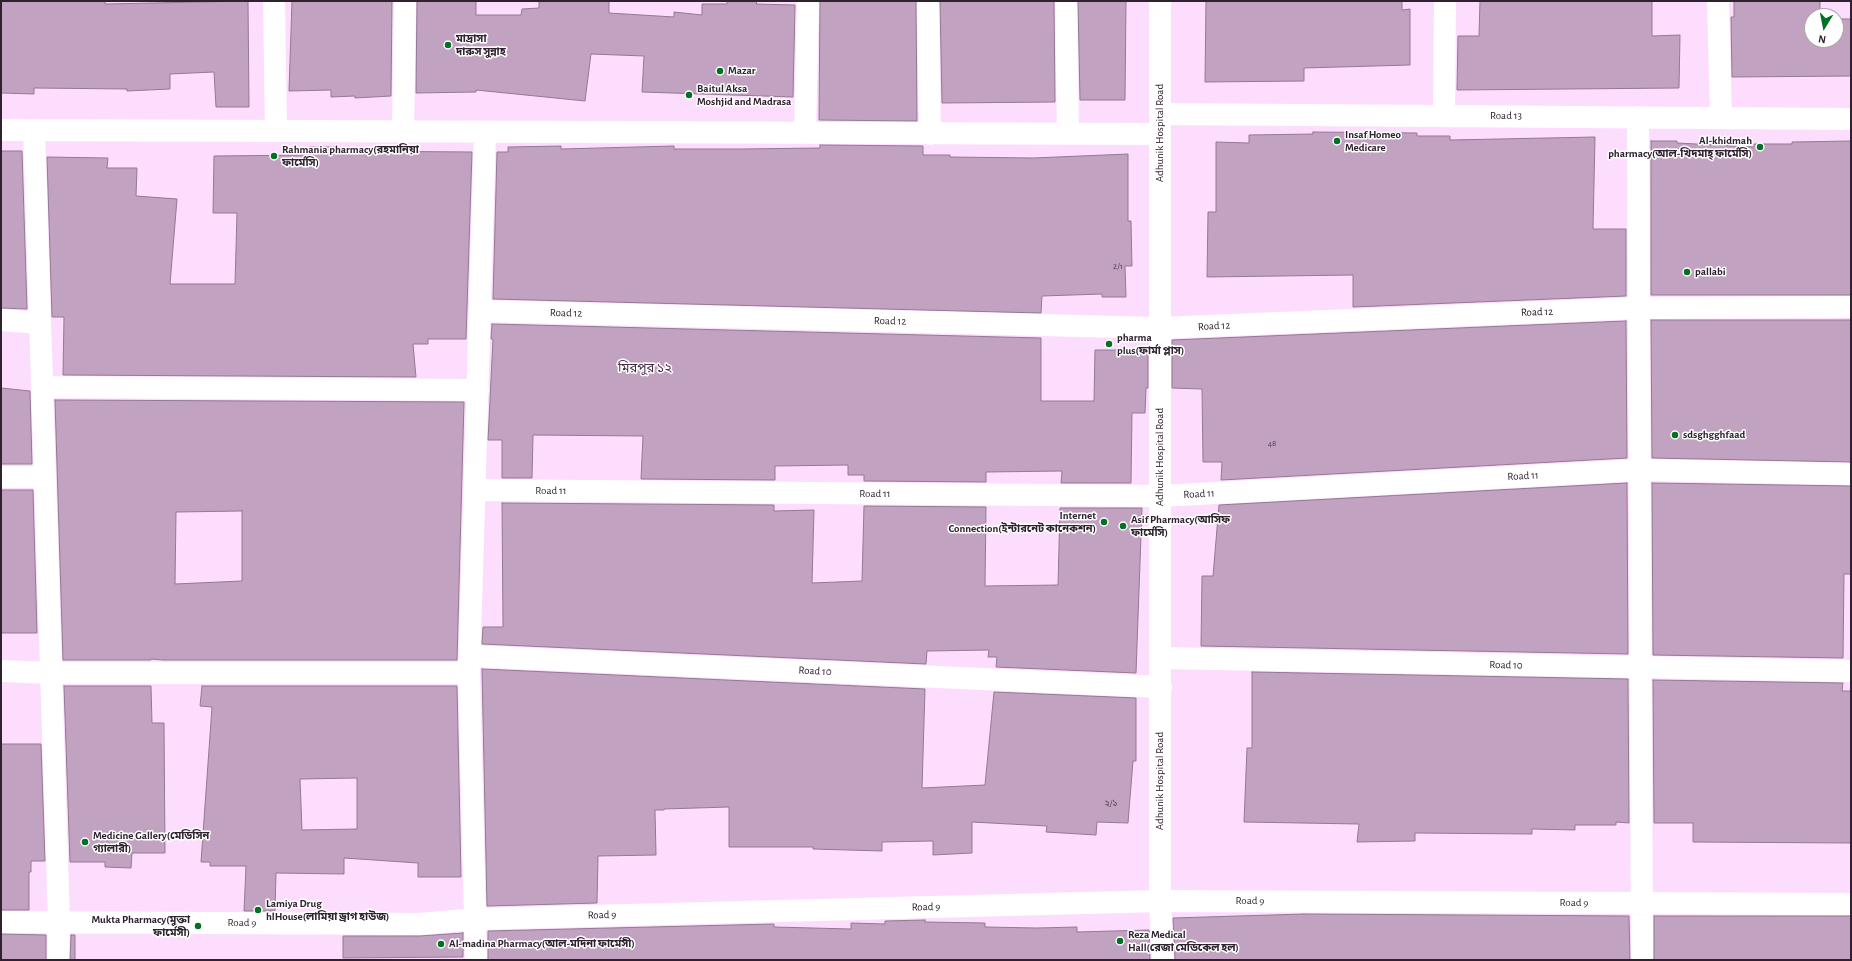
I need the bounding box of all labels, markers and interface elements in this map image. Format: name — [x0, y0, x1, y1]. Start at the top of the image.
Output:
north arrow — [1804, 8, 1844, 48]
place label: মাদ্রাসা দারুস সুন্নাহ — [456, 32, 506, 58]
text: N — [1817, 33, 1827, 45]
marker: মাদ্রাসা দারুস সুন্নাহ — [443, 40, 453, 50]
place label: Mazar — [728, 64, 756, 78]
marker: Mazar — [715, 66, 725, 76]
place label: Baitul Aksa Moshjid and Madrasa — [697, 82, 791, 108]
street label: Adhunik Hospital Road — [1153, 84, 1167, 182]
marker: Baitul Aksa Moshjid and Madrasa — [684, 90, 694, 100]
street label: Road 13 — [1490, 109, 1522, 123]
place label: Insaf Homeo Medicare — [1345, 128, 1401, 154]
place label: Al-khidmah pharmacy(আল-খিদমাহ্ ফার্মেসি) — [1608, 134, 1752, 160]
marker: Insaf Homeo Medicare — [1332, 136, 1342, 146]
marker: Al-khidmah pharmacy(আল-খিদমাহ্ ফার্মেসি) — [1755, 142, 1765, 152]
place label: Rahmania pharmacy(রহমানিয়া ফার্মেসি) — [282, 143, 419, 169]
marker: Rahmania pharmacy(রহমানিয়া ফার্মেসি) — [269, 151, 279, 161]
house number: 2/1 — [1113, 261, 1123, 271]
place label: pallabi — [1695, 265, 1726, 279]
marker: pallabi — [1682, 267, 1692, 277]
street label: Road 12 — [1521, 305, 1553, 319]
street label: Road 12 — [550, 306, 582, 320]
street label: Road 12 — [874, 314, 906, 328]
street label: Road 12 — [1197, 319, 1231, 333]
place label: pharma plus(ফার্মা প্লাস) — [1117, 331, 1184, 357]
marker: pharma plus(ফার্মা প্লাস) — [1104, 339, 1114, 349]
district label: মিরপুর ১২ — [618, 360, 672, 376]
street label: Adhunik Hospital Road — [1153, 408, 1167, 506]
place label: sdsghgghfaad — [1683, 428, 1745, 442]
marker: sdsghgghfaad — [1670, 430, 1680, 440]
house number: 48 — [1268, 438, 1276, 448]
street label: Road 11 — [1507, 469, 1539, 483]
street label: Road 11 — [535, 484, 567, 498]
street label: Road 11 — [859, 487, 891, 501]
street label: Road 11 — [1183, 487, 1215, 501]
place label: Internet Connection(ইন্টারনেট কানেকশন) — [949, 509, 1096, 535]
place label: Asif Pharmacy(আসিফ ফার্মেসি) — [1131, 513, 1230, 539]
marker: Internet Connection(ইন্টারনেট কানেকশন) — [1099, 517, 1109, 527]
marker: Asif Pharmacy(আসিফ ফার্মেসি) — [1118, 521, 1128, 531]
street label: Road 10 — [1489, 658, 1523, 672]
street label: Road 10 — [798, 664, 832, 678]
street label: Adhunik Hospital Road — [1153, 732, 1167, 830]
house number: ২/১ — [1104, 798, 1118, 808]
place label: Medicine Gallery(মেডিসিন গ্যালারী) — [93, 829, 209, 855]
marker: Medicine Gallery(মেডিসিন গ্যালারী) — [80, 837, 90, 847]
street label: Road 9 — [1236, 894, 1264, 908]
street label: Road 9 — [1560, 896, 1588, 910]
place label: Lamiya Drug hlHouse(লামিয়া ড্রাগ হাউজ) — [266, 897, 389, 923]
street label: Road 9 — [911, 900, 941, 914]
marker: Lamiya Drug hlHouse(লামিয়া ড্রাগ হাউজ) — [253, 905, 263, 915]
street label: Road 9 — [587, 908, 617, 922]
place label: Mukta Pharmacy(মুক্তা ফার্মেসী) — [91, 913, 190, 939]
street label: Road 9 — [228, 916, 256, 930]
marker: Mukta Pharmacy(মুক্তা ফার্মেসী) — [193, 921, 203, 931]
place label: Reza Medical Hall(রেজা মেডিকেল হল) — [1128, 928, 1239, 954]
marker: Reza Medical Hall(রেজা মেডিকেল হল) — [1115, 936, 1125, 946]
place label: Al-madina Pharmacy(আল-মদিনা ফার্মেসী) — [449, 937, 635, 951]
marker: Al-madina Pharmacy(আল-মদিনা ফার্মেসী) — [436, 939, 446, 949]

